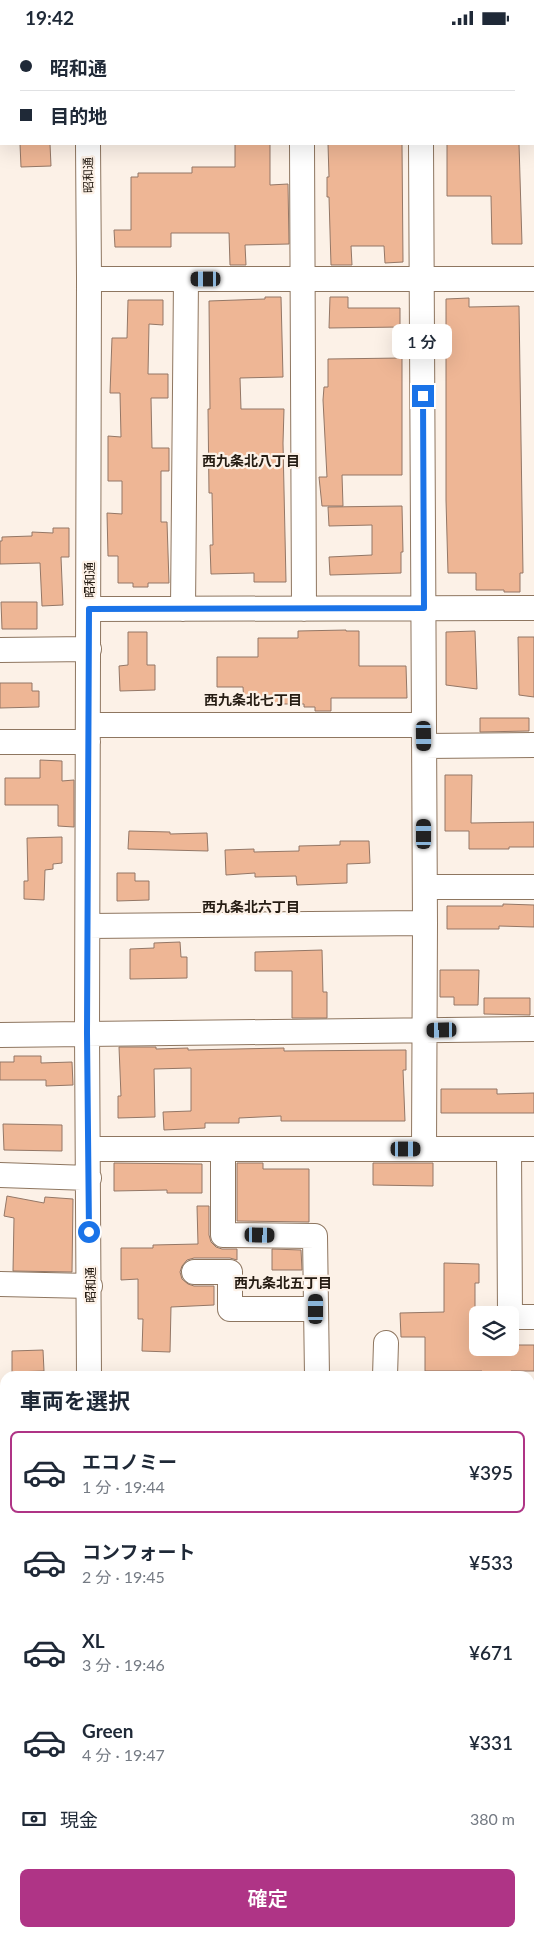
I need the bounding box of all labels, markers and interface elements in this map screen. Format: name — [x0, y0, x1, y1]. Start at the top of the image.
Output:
text: 19:42 — [25, 6, 74, 29]
text: 昭和通 — [50, 56, 107, 79]
text: 目的地 — [50, 104, 107, 127]
street label: 昭和通 — [80, 157, 96, 193]
car — [191, 272, 221, 287]
callout: 1 分 — [393, 323, 453, 359]
text: 1 分 — [407, 332, 437, 351]
route end — [412, 385, 434, 407]
district label: 西九条北八丁目 — [202, 452, 300, 469]
street label: 昭和通 — [82, 562, 97, 598]
district label: 西九条北七丁目 — [204, 691, 302, 708]
car — [416, 721, 431, 751]
car — [416, 819, 431, 849]
district label: 西九条北六丁目 — [202, 898, 300, 915]
car — [426, 1022, 457, 1038]
car — [391, 1142, 421, 1157]
route start — [78, 1221, 100, 1243]
car — [244, 1227, 275, 1243]
street label: 昭和通 — [83, 1267, 98, 1303]
district label: 西九条北五丁目 — [234, 1274, 332, 1291]
car — [308, 1294, 323, 1324]
map controls — [469, 1306, 519, 1356]
button: layers — [469, 1306, 519, 1356]
text: 車両を選択 — [20, 1387, 130, 1414]
icon: car — [22, 1450, 67, 1495]
text: エコノミー — [82, 1450, 177, 1473]
text: ¥395 — [469, 1461, 513, 1484]
text: 1 分 · 19:44 — [82, 1477, 165, 1496]
icon: car — [22, 1540, 67, 1585]
text: コンフォート — [82, 1540, 195, 1563]
text: ¥533 — [469, 1551, 513, 1574]
text: 2 分 · 19:45 — [82, 1567, 165, 1586]
text: XL — [82, 1629, 105, 1652]
icon: car — [22, 1630, 67, 1675]
text: ¥671 — [469, 1641, 513, 1664]
text: 3 分 · 19:46 — [82, 1655, 165, 1674]
text: Green — [82, 1719, 133, 1742]
icon: car — [22, 1720, 67, 1765]
text: ¥331 — [469, 1731, 513, 1754]
text: 4 分 · 19:47 — [82, 1745, 165, 1764]
icon: cash — [20, 1805, 48, 1833]
text: 現金 — [60, 1808, 98, 1831]
text: 380 m — [470, 1809, 515, 1828]
button: 確定 — [20, 1869, 515, 1927]

